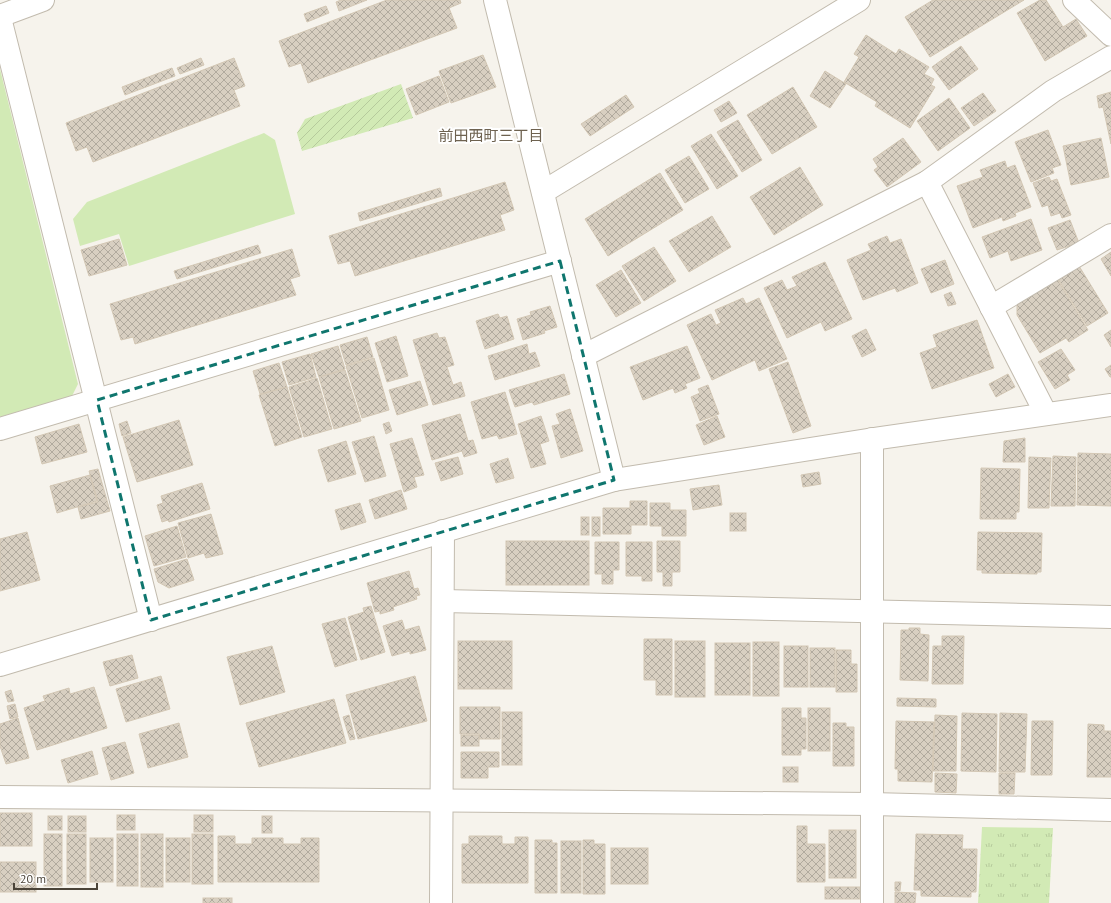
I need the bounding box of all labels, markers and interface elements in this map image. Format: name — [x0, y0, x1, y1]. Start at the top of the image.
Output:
district label: 前田西町三丁目 — [438, 126, 544, 145]
scale bar — [14, 865, 97, 891]
text: 20 m — [20, 871, 46, 886]

